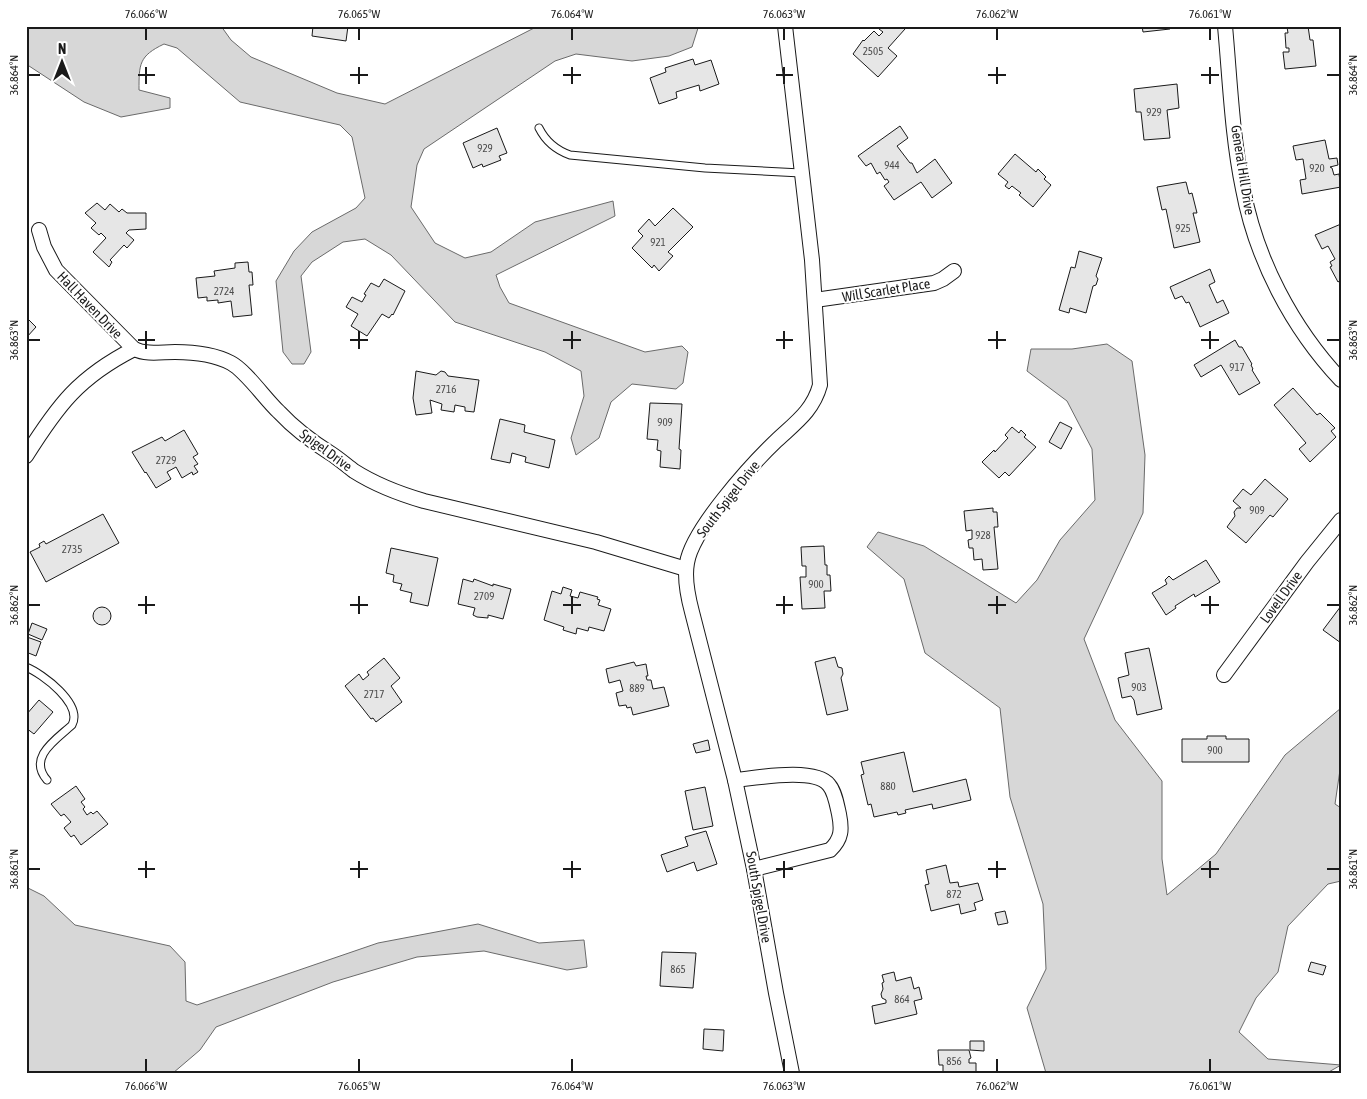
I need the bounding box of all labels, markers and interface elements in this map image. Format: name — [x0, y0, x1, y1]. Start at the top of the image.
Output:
text: 76.066°W — [125, 7, 167, 21]
text: 76.065°W — [338, 7, 380, 21]
text: 76.064°W — [551, 7, 593, 21]
text: 76.063°W — [763, 7, 805, 21]
text: 76.062°W — [976, 7, 1018, 21]
text: 76.061°W — [1189, 7, 1231, 21]
north arrow — [38, 38, 88, 88]
text: N — [58, 41, 66, 57]
house number: 2505 — [863, 45, 883, 57]
text: 36.864°N — [7, 55, 21, 95]
text: 36.864°N — [1346, 55, 1360, 95]
house number: 929 — [1146, 106, 1162, 118]
street label: General Hill Drive — [1228, 124, 1258, 216]
house number: 929 — [477, 142, 493, 154]
house number: 944 — [884, 159, 900, 171]
house number: 920 — [1309, 162, 1325, 174]
house number: 925 — [1175, 222, 1191, 234]
house number: 921 — [650, 236, 666, 248]
street label: Hall Haven Drive — [54, 268, 126, 342]
street label: Will Scarlet Place — [841, 275, 931, 305]
house number: 2724 — [214, 285, 234, 297]
text: 36.863°N — [7, 320, 21, 360]
text: 36.863°N — [1346, 320, 1360, 360]
house number: 917 — [1229, 361, 1245, 373]
house number: 2716 — [436, 383, 456, 395]
house number: 909 — [657, 416, 673, 428]
street label: Spigel Drive — [297, 426, 355, 474]
house number: 2729 — [156, 454, 176, 466]
street label: South Spigel Drive — [693, 458, 763, 540]
house number: 909 — [1249, 504, 1265, 516]
house number: 928 — [975, 529, 991, 541]
house number: 2735 — [62, 543, 82, 555]
street label: Lovell Drive — [1257, 568, 1305, 626]
house number: 900 — [808, 578, 824, 590]
text: 36.862°N — [7, 585, 21, 625]
text: 36.862°N — [1346, 585, 1360, 625]
house number: 2709 — [474, 590, 494, 602]
house number: 903 — [1131, 681, 1147, 693]
house number: 889 — [629, 682, 645, 694]
house number: 2717 — [364, 688, 384, 700]
house number: 900 — [1207, 744, 1223, 756]
house number: 880 — [880, 780, 896, 792]
text: 36.861°N — [7, 849, 21, 889]
text: 36.861°N — [1346, 849, 1360, 889]
street label: South Spigel Drive — [743, 850, 775, 944]
house number: 872 — [946, 888, 962, 900]
house number: 865 — [670, 963, 686, 975]
house number: 864 — [894, 993, 910, 1005]
house number: 856 — [946, 1055, 962, 1067]
text: 76.066°W — [125, 1079, 167, 1093]
text: 76.065°W — [338, 1079, 380, 1093]
text: 76.064°W — [551, 1079, 593, 1093]
text: 76.063°W — [763, 1079, 805, 1093]
text: 76.062°W — [976, 1079, 1018, 1093]
text: 76.061°W — [1189, 1079, 1231, 1093]

